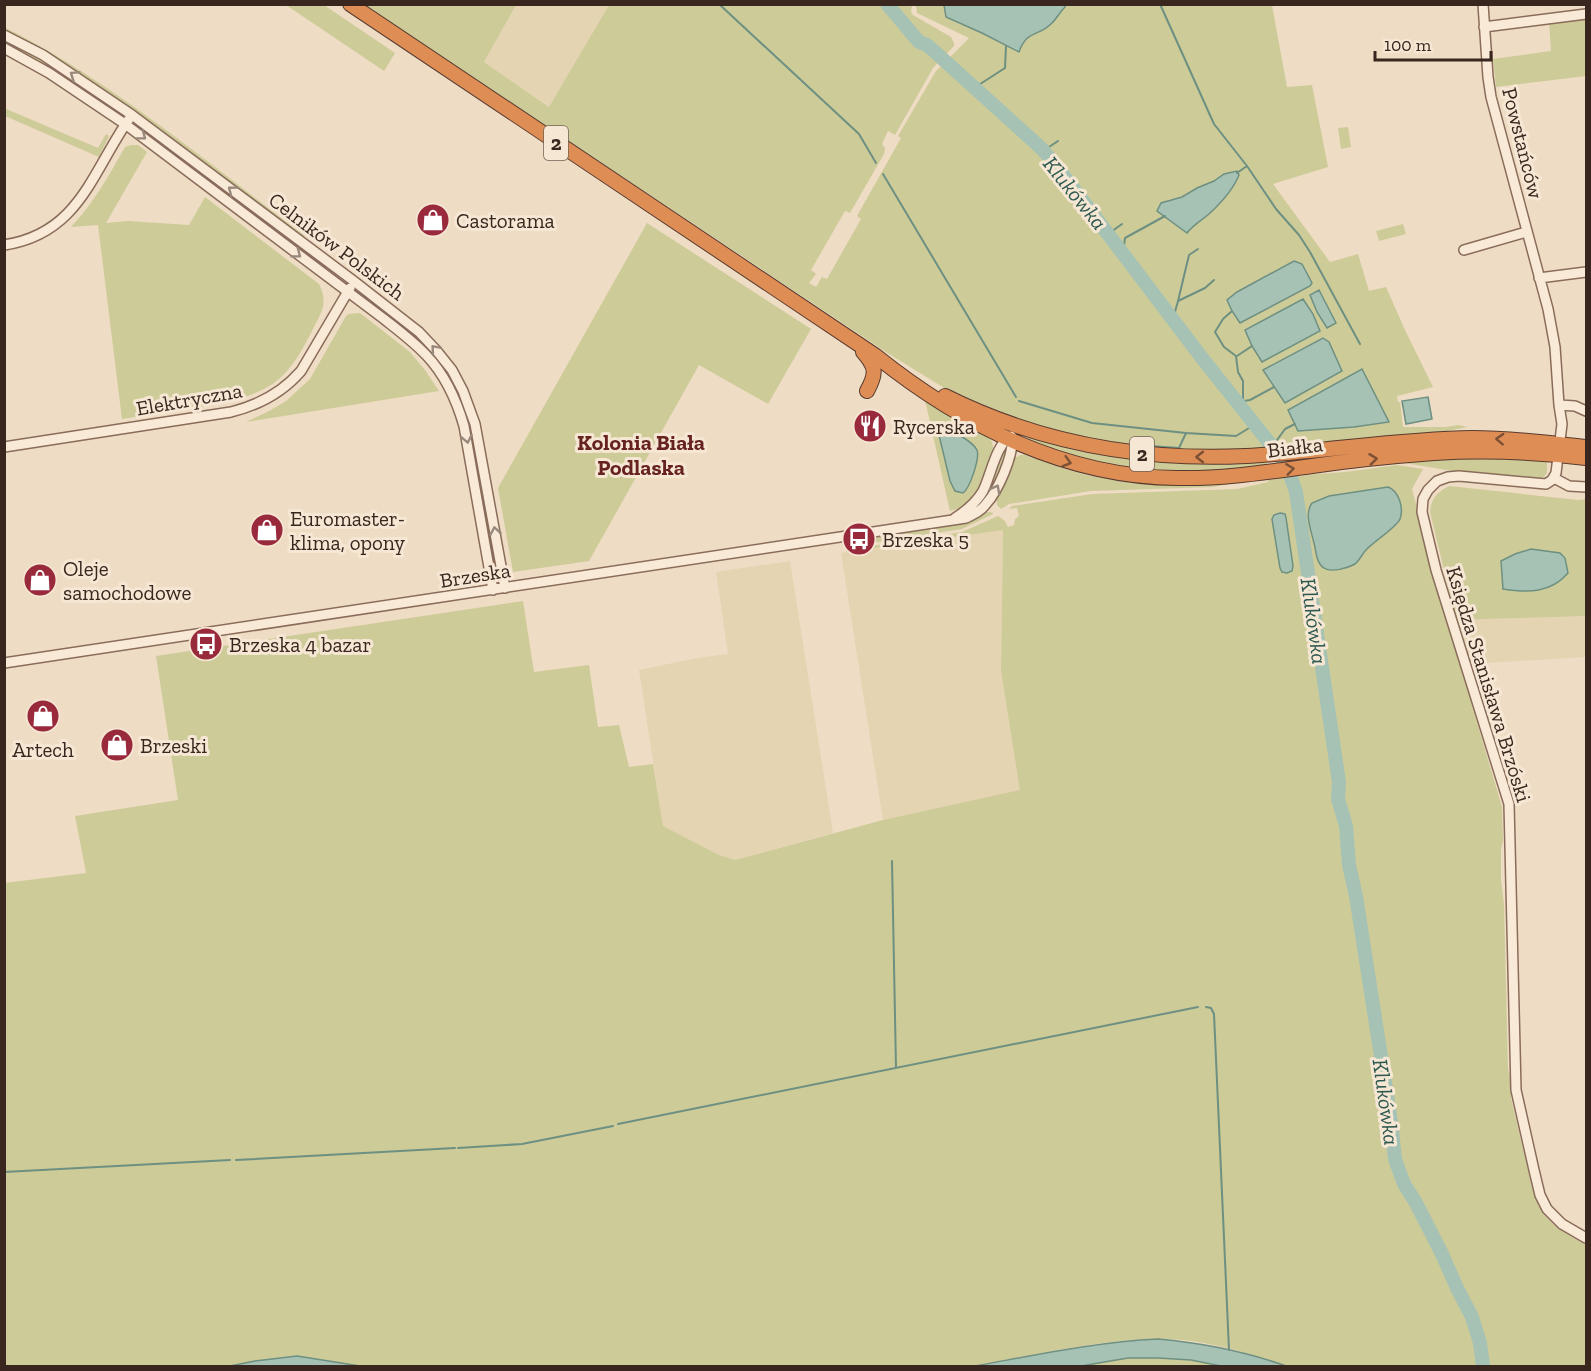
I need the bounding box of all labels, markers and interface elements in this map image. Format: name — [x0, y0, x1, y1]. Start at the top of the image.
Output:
scale bar — [1375, 24, 1490, 62]
text: 100 m — [1384, 34, 1432, 56]
one-way arrow — [70, 71, 81, 82]
street label: Powstańców — [1497, 85, 1549, 201]
road number: 2 — [544, 126, 568, 160]
one-way arrow — [135, 129, 146, 140]
water label: Klukówka — [1037, 151, 1113, 235]
one-way arrow — [228, 186, 239, 197]
street label: Celników Polskich — [264, 187, 410, 305]
shop icon: Castorama — [415, 202, 451, 238]
place label: Castorama — [456, 208, 555, 233]
one-way arrow — [291, 246, 302, 257]
one-way arrow — [431, 345, 442, 355]
street label: Elektryczna — [134, 377, 244, 421]
restaurant icon: Rycerska — [852, 408, 888, 444]
place label: Rycerska — [893, 414, 975, 439]
district label: Kolonia Biała Podlaska — [577, 429, 705, 481]
street label: Białka — [1266, 431, 1324, 463]
one-way arrow — [1496, 432, 1505, 445]
one-way arrow — [460, 433, 473, 443]
road number: 2 — [1130, 437, 1154, 471]
one-way arrow — [1195, 451, 1204, 463]
one-way arrow — [1369, 453, 1378, 465]
one-way arrow — [1062, 455, 1072, 467]
one-way arrow — [1286, 463, 1295, 475]
one-way arrow — [989, 485, 1000, 496]
place label: Euromaster- klima, opony — [290, 506, 405, 555]
shop icon: Euromaster- klima, opony — [249, 512, 285, 548]
bus stop icon: Brzeska 5 — [841, 521, 877, 557]
one-way arrow — [489, 526, 502, 536]
place label: Brzeska 5 — [882, 527, 969, 552]
place label: Oleje samochodowe — [63, 556, 191, 605]
street label: Brzeska — [438, 557, 512, 593]
shop icon: Oleje samochodowe — [22, 562, 58, 598]
street label: Księdza Stanisława Brzóski — [1441, 563, 1537, 805]
water label: Klukówka — [1295, 576, 1333, 666]
bus stop icon: Brzeska 4 bazar — [188, 626, 224, 662]
place label: Brzeska 4 bazar — [229, 632, 371, 657]
shop icon: Artech — [25, 698, 61, 734]
shop icon: Brzeski — [99, 727, 135, 763]
place label: Brzeski — [140, 733, 207, 758]
place label: Artech — [12, 737, 74, 762]
water label: Klukówka — [1367, 1057, 1405, 1147]

